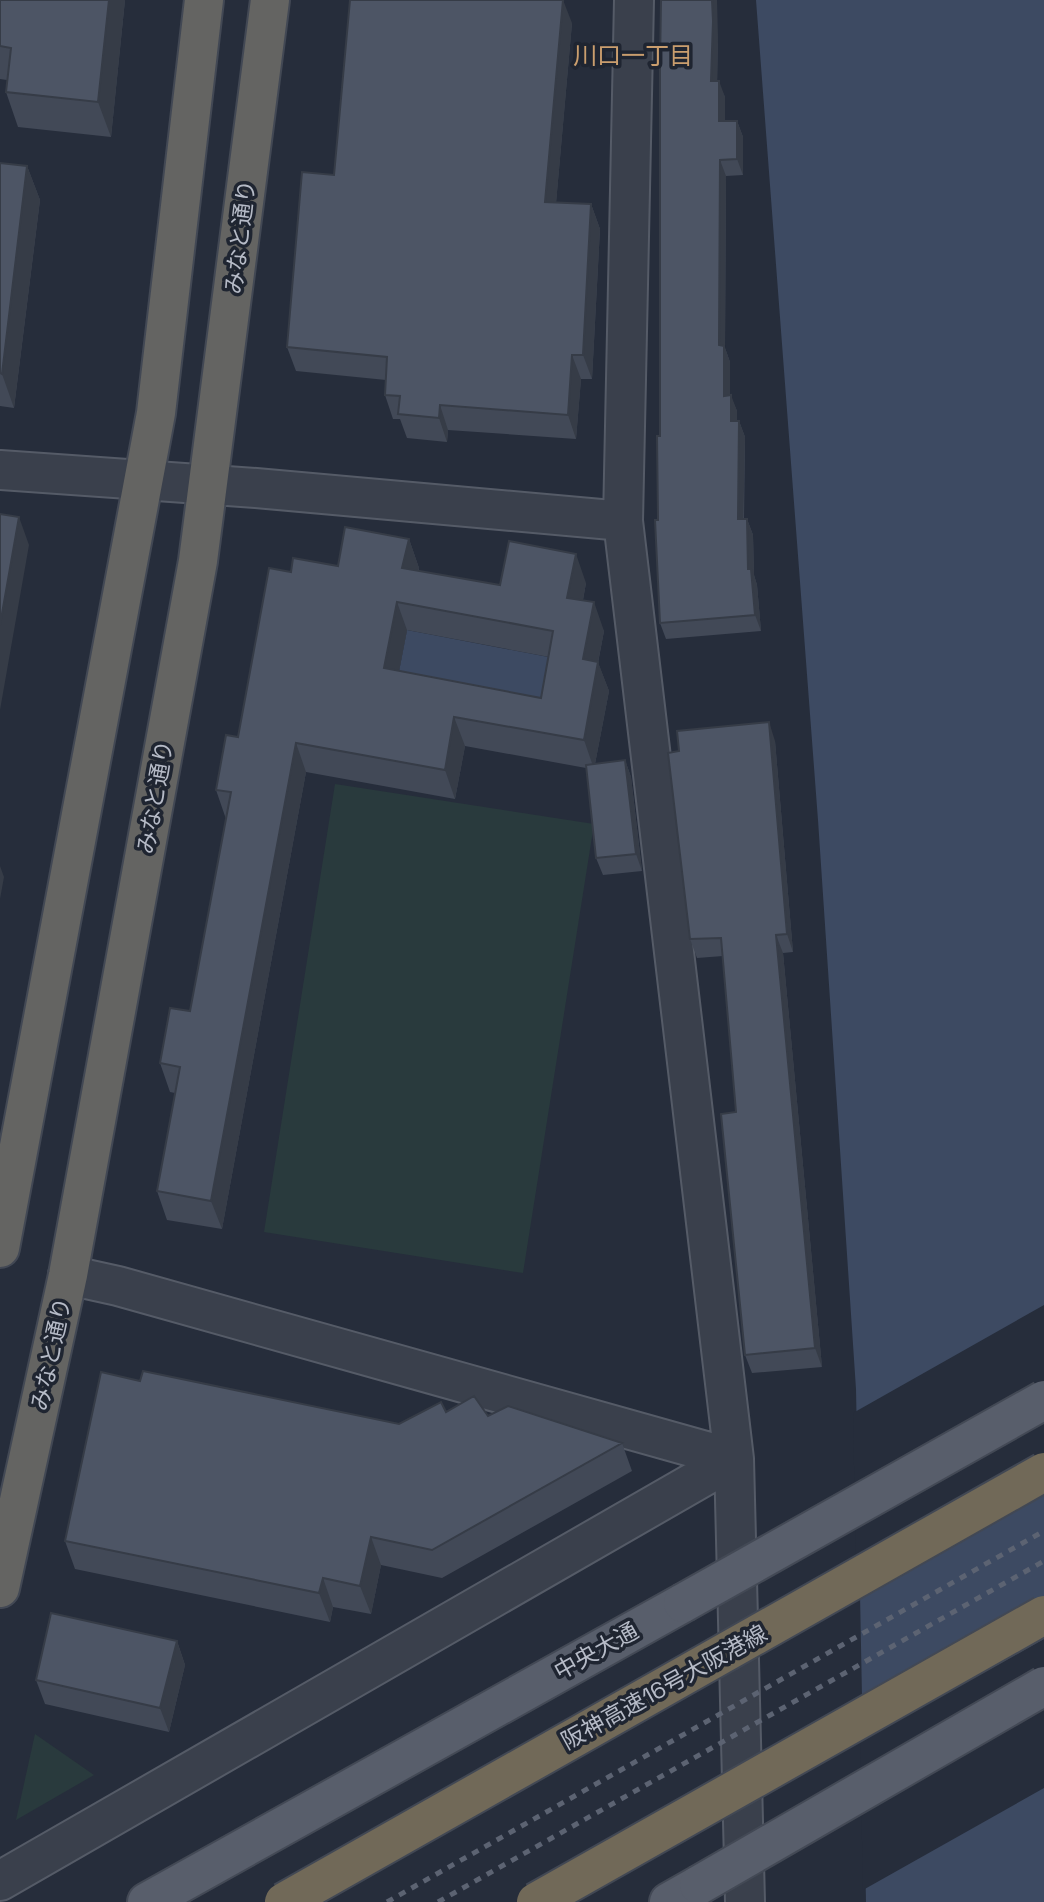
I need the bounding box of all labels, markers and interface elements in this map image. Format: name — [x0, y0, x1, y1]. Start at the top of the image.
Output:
district label: 川口一丁目 — [573, 40, 693, 71]
street label: みなと通り — [218, 178, 262, 296]
street label: みなと通り — [130, 738, 180, 856]
street label: みなと通り — [24, 1295, 78, 1413]
street label: 中央大通 — [548, 1616, 644, 1686]
street label: 阪神高速16号大阪港線 — [556, 1618, 772, 1756]

